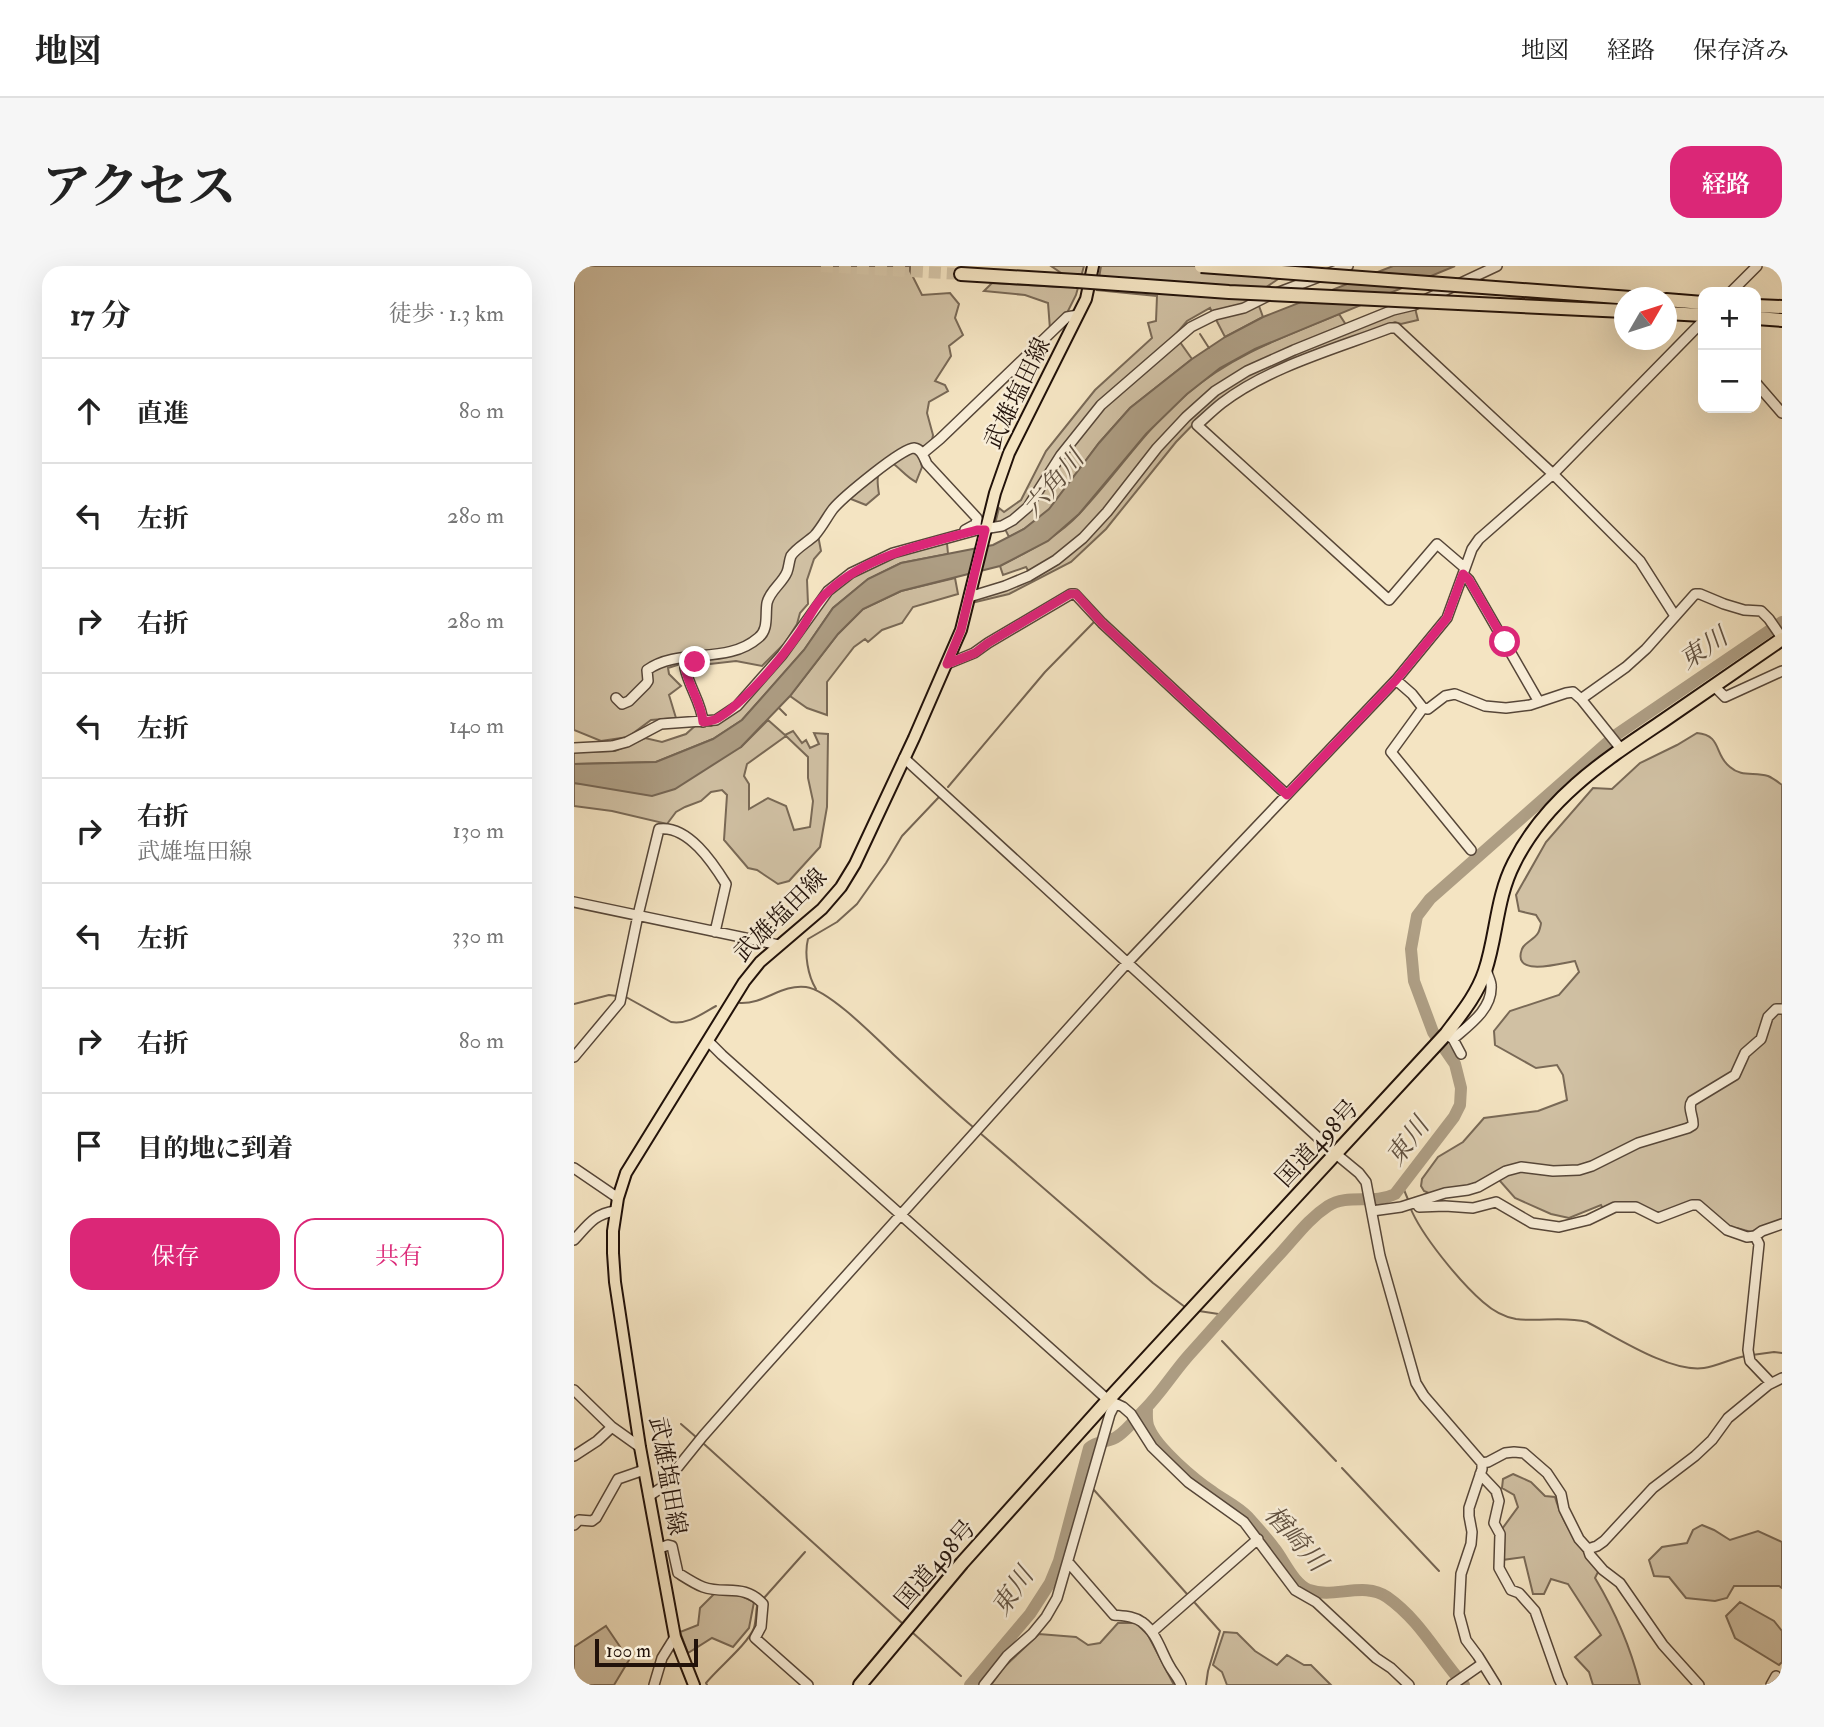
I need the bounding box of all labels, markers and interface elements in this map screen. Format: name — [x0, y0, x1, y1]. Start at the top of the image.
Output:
text: 地図 — [35, 31, 101, 72]
text: 地図 — [1521, 35, 1569, 66]
text: 経路 — [1607, 35, 1655, 66]
text: 保存済み — [1693, 35, 1789, 66]
button: 経路 — [1670, 146, 1782, 218]
text: アクセス — [42, 157, 237, 218]
north arrow — [1614, 287, 1677, 350]
map controls — [1698, 287, 1761, 413]
button: + — [1698, 287, 1761, 350]
text: 17 分 — [70, 297, 131, 334]
text: 徒歩 · 1.3 km — [389, 299, 504, 328]
street label: 武雄塩田線 — [977, 332, 1058, 454]
button: − — [1698, 350, 1761, 413]
icon: ahead — [70, 392, 108, 430]
text: 80 m — [459, 396, 504, 425]
text: 直進 — [137, 398, 189, 430]
water label: 六角川 — [1016, 441, 1093, 524]
icon: left — [70, 497, 108, 535]
text: 280 m — [447, 501, 504, 530]
text: 左折 — [137, 503, 189, 535]
icon: right — [70, 602, 108, 640]
text: 280 m — [447, 606, 504, 635]
text: 右折 — [137, 608, 189, 640]
water label: 東川 — [1673, 619, 1737, 677]
route start — [1489, 626, 1520, 657]
route end — [679, 646, 710, 677]
icon: left — [70, 707, 108, 745]
text: 140 m — [449, 711, 504, 740]
text: 左折 — [137, 713, 189, 745]
text: 右折 — [137, 801, 189, 833]
icon: right — [70, 812, 108, 850]
text: 130 m — [452, 816, 504, 845]
text: 武雄塩田線 — [137, 837, 252, 866]
street label: 武雄塩田線 — [727, 862, 834, 969]
icon: left — [70, 917, 108, 955]
text: 330 m — [452, 921, 504, 950]
text: 左折 — [137, 923, 189, 955]
icon: right — [70, 1022, 108, 1060]
text: 80 m — [459, 1026, 504, 1055]
text: 右折 — [137, 1028, 189, 1060]
street label: 国道498号 — [1269, 1093, 1366, 1194]
water label: 東川 — [1379, 1109, 1438, 1172]
icon: arrive — [70, 1127, 108, 1165]
text: 目的地に到着 — [137, 1133, 293, 1165]
button: 保存 — [70, 1218, 280, 1290]
button: 共有 — [294, 1218, 504, 1290]
street label: 武雄塩田線 — [642, 1414, 693, 1538]
water label: 楢崎川 — [1257, 1499, 1335, 1581]
street label: 国道498号 — [888, 1513, 983, 1615]
water label: 東川 — [985, 1559, 1043, 1622]
scale bar — [595, 1636, 698, 1668]
text: 100 m — [606, 1639, 651, 1663]

